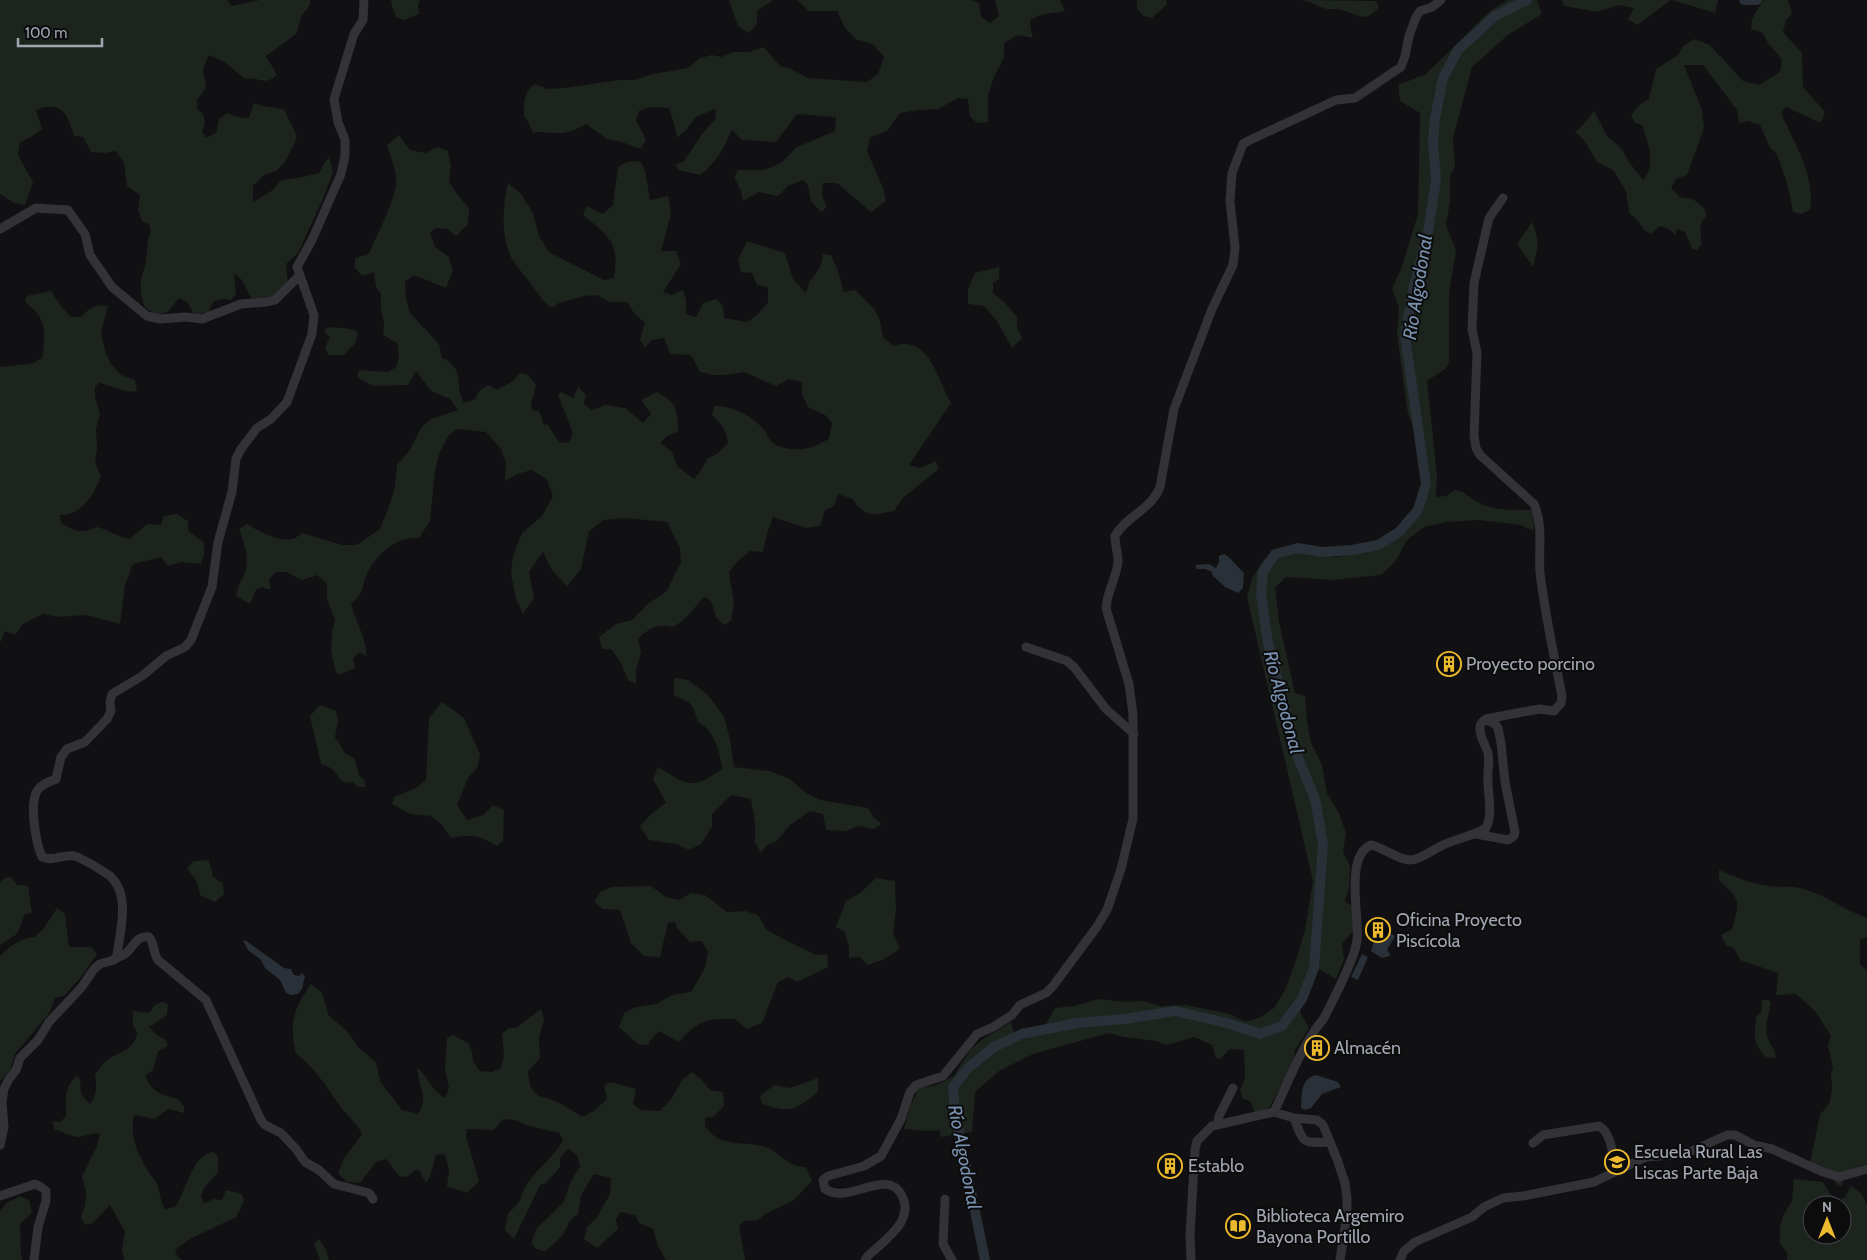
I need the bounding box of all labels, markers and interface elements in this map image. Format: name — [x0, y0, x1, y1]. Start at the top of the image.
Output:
scale bar — [18, 15, 101, 47]
text: 100 m — [25, 24, 67, 42]
water label: Río Algodonal — [1398, 232, 1437, 341]
water label: Río Algodonal — [1259, 648, 1308, 757]
building icon: Proyecto porcino — [1436, 651, 1462, 677]
place label: Proyecto porcino — [1466, 653, 1595, 675]
place label: Oficina Proyecto Piscícola — [1396, 909, 1522, 952]
building icon: Oficina Proyecto Piscícola — [1365, 917, 1391, 943]
building icon: Almacén — [1304, 1035, 1330, 1061]
place label: Almacén — [1334, 1037, 1401, 1059]
water label: Río Algodonal — [943, 1103, 986, 1212]
place label: Escuela Rural Las Liscas Parte Baja — [1634, 1141, 1763, 1184]
school or university icon: Escuela Rural Las Liscas Parte Baja — [1604, 1149, 1630, 1175]
building icon: Establo — [1157, 1153, 1183, 1179]
place label: Establo — [1188, 1155, 1244, 1177]
north arrow — [1802, 1195, 1852, 1245]
text: N — [1822, 1198, 1832, 1216]
place label: Biblioteca Argemiro Bayona Portillo — [1256, 1205, 1404, 1248]
library icon: Biblioteca Argemiro Bayona Portillo — [1225, 1213, 1251, 1239]

